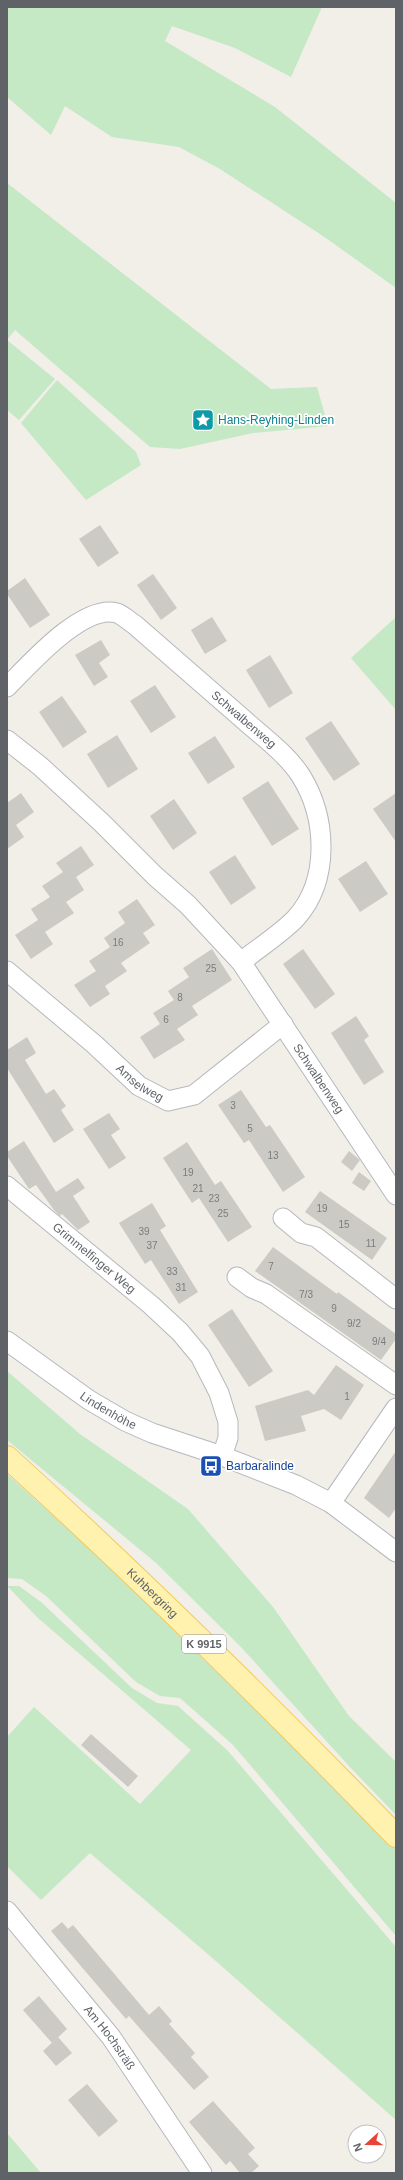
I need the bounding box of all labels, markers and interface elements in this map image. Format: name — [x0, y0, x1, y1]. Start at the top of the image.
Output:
place icon: Hans-Reyhing-Linden — [190, 407, 216, 433]
place label: Hans-Reyhing-Linden — [218, 413, 334, 427]
street label: Schwalbenweg — [209, 688, 279, 751]
house number: 16 — [112, 937, 124, 948]
house number: 25 — [205, 963, 217, 974]
house number: 8 — [177, 992, 183, 1003]
house number: 6 — [163, 1014, 169, 1025]
street label: Schwalbenweg — [290, 1041, 347, 1116]
street label: Amselweg — [113, 1061, 166, 1104]
house number: 3 — [230, 1100, 236, 1111]
house number: 5 — [247, 1123, 253, 1134]
house number: 13 — [267, 1150, 279, 1161]
house number: 19 — [182, 1167, 194, 1178]
house number: 21 — [192, 1183, 204, 1194]
house number: 23 — [208, 1193, 220, 1204]
house number: 19 — [316, 1203, 328, 1214]
house number: 25 — [217, 1208, 229, 1219]
house number: 15 — [338, 1219, 350, 1230]
street label: Grimmelfinger Weg — [50, 1220, 138, 1296]
house number: 39 — [138, 1226, 150, 1237]
house number: 11 — [366, 1238, 377, 1249]
house number: 37 — [146, 1240, 158, 1251]
house number: 7 — [268, 1261, 274, 1272]
house number: 33 — [166, 1266, 178, 1277]
house number: 31 — [175, 1282, 187, 1293]
house number: 7/3 — [299, 1289, 313, 1300]
house number: 9 — [331, 1303, 337, 1314]
house number: 9/2 — [347, 1318, 361, 1329]
house number: 9/4 — [372, 1336, 386, 1347]
street label: Lindenhöhe — [77, 1389, 139, 1432]
house number: 1 — [344, 1391, 350, 1402]
bus stop icon: Barbaralinde — [198, 1453, 224, 1479]
place label: Barbaralinde — [226, 1459, 294, 1473]
street label: Kuhbergring — [124, 1565, 181, 1621]
road number: K 9915 — [182, 1635, 226, 1653]
street label: Am Hochsträß — [81, 2003, 138, 2072]
north arrow — [347, 2124, 387, 2164]
text: N — [351, 2142, 365, 2153]

